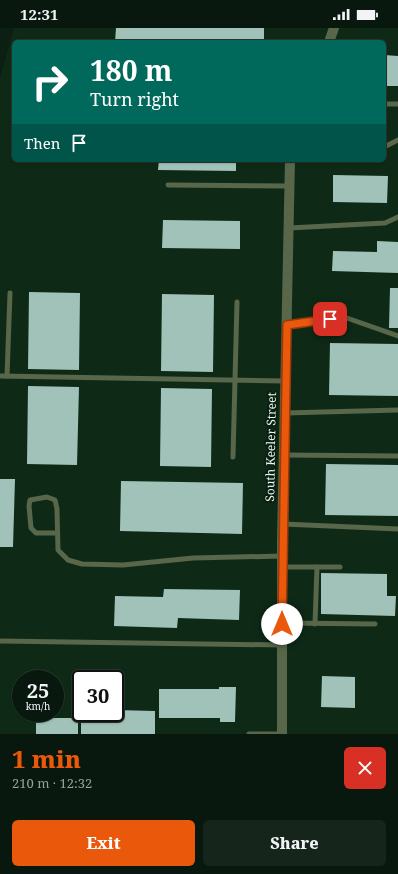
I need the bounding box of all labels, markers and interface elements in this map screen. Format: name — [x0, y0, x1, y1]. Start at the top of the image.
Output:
text: 12:31 — [20, 4, 58, 24]
text: 180 m — [90, 51, 172, 89]
icon: right — [24, 56, 76, 108]
text: Turn right — [90, 87, 179, 111]
icon: arrive — [68, 132, 90, 154]
text: Then — [24, 133, 60, 153]
pin — [313, 302, 347, 336]
icon: arrive — [319, 308, 341, 330]
street label: South Keeler Street — [261, 392, 280, 502]
position arrow — [261, 603, 303, 645]
speed limit sign: 30 — [72, 670, 124, 722]
text: 25 — [27, 677, 49, 704]
text: km/h — [26, 699, 50, 713]
text: 1 min — [12, 742, 81, 775]
button: close — [344, 747, 386, 789]
text: 210 m · 12:32 — [12, 774, 92, 792]
button: Exit — [12, 820, 195, 866]
button: Share — [203, 820, 386, 866]

